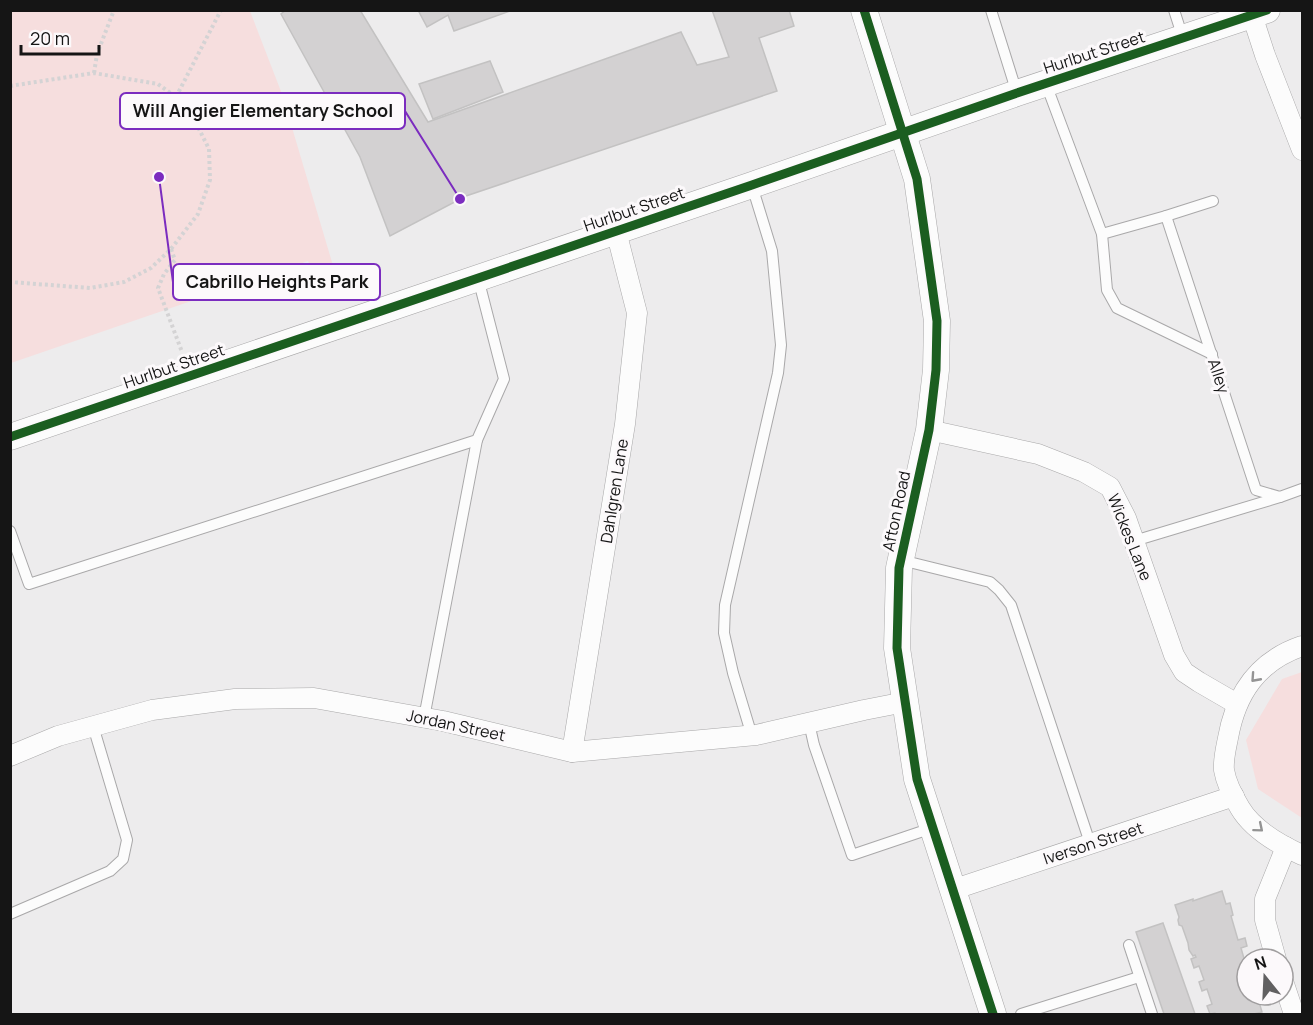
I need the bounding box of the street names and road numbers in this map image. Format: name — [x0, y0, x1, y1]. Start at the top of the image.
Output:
street label: Hurlbut Street — [1040, 25, 1148, 79]
street label: Hurlbut Street — [581, 181, 687, 237]
street label: Hurlbut Street — [121, 338, 227, 394]
street label: Alley — [1203, 356, 1235, 397]
street label: Dahlgren Lane — [595, 437, 633, 545]
street label: Afton Road — [877, 469, 915, 553]
street label: Wickes Lane — [1103, 490, 1157, 584]
street label: Jordan Street — [405, 704, 507, 746]
street label: Iverson Street — [1040, 816, 1146, 870]

